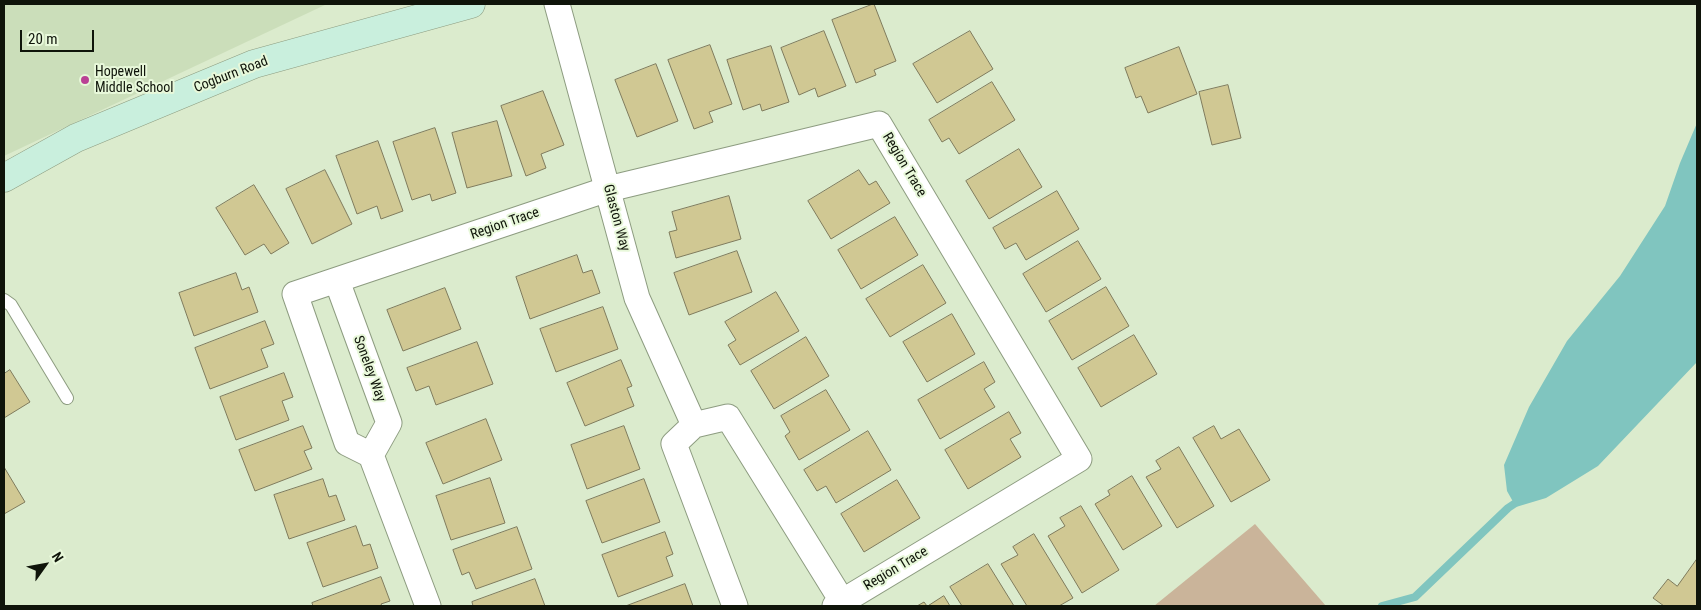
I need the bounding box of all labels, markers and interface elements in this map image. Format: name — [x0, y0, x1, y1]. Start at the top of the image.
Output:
scale bar — [22, 20, 96, 52]
text: 20 m — [28, 30, 58, 48]
street label: Cogburn Road — [192, 53, 270, 97]
place label: Hopewell Middle School — [95, 64, 173, 96]
marker: Hopewell Middle School — [79, 74, 91, 86]
street label: Region Trace — [878, 130, 930, 200]
street label: Glaston Way — [599, 183, 633, 253]
street label: Region Trace — [468, 204, 542, 244]
street label: Soneley Way — [349, 334, 389, 404]
north arrow — [20, 540, 70, 590]
street label: Region Trace — [861, 543, 931, 595]
text: N — [49, 549, 67, 565]

